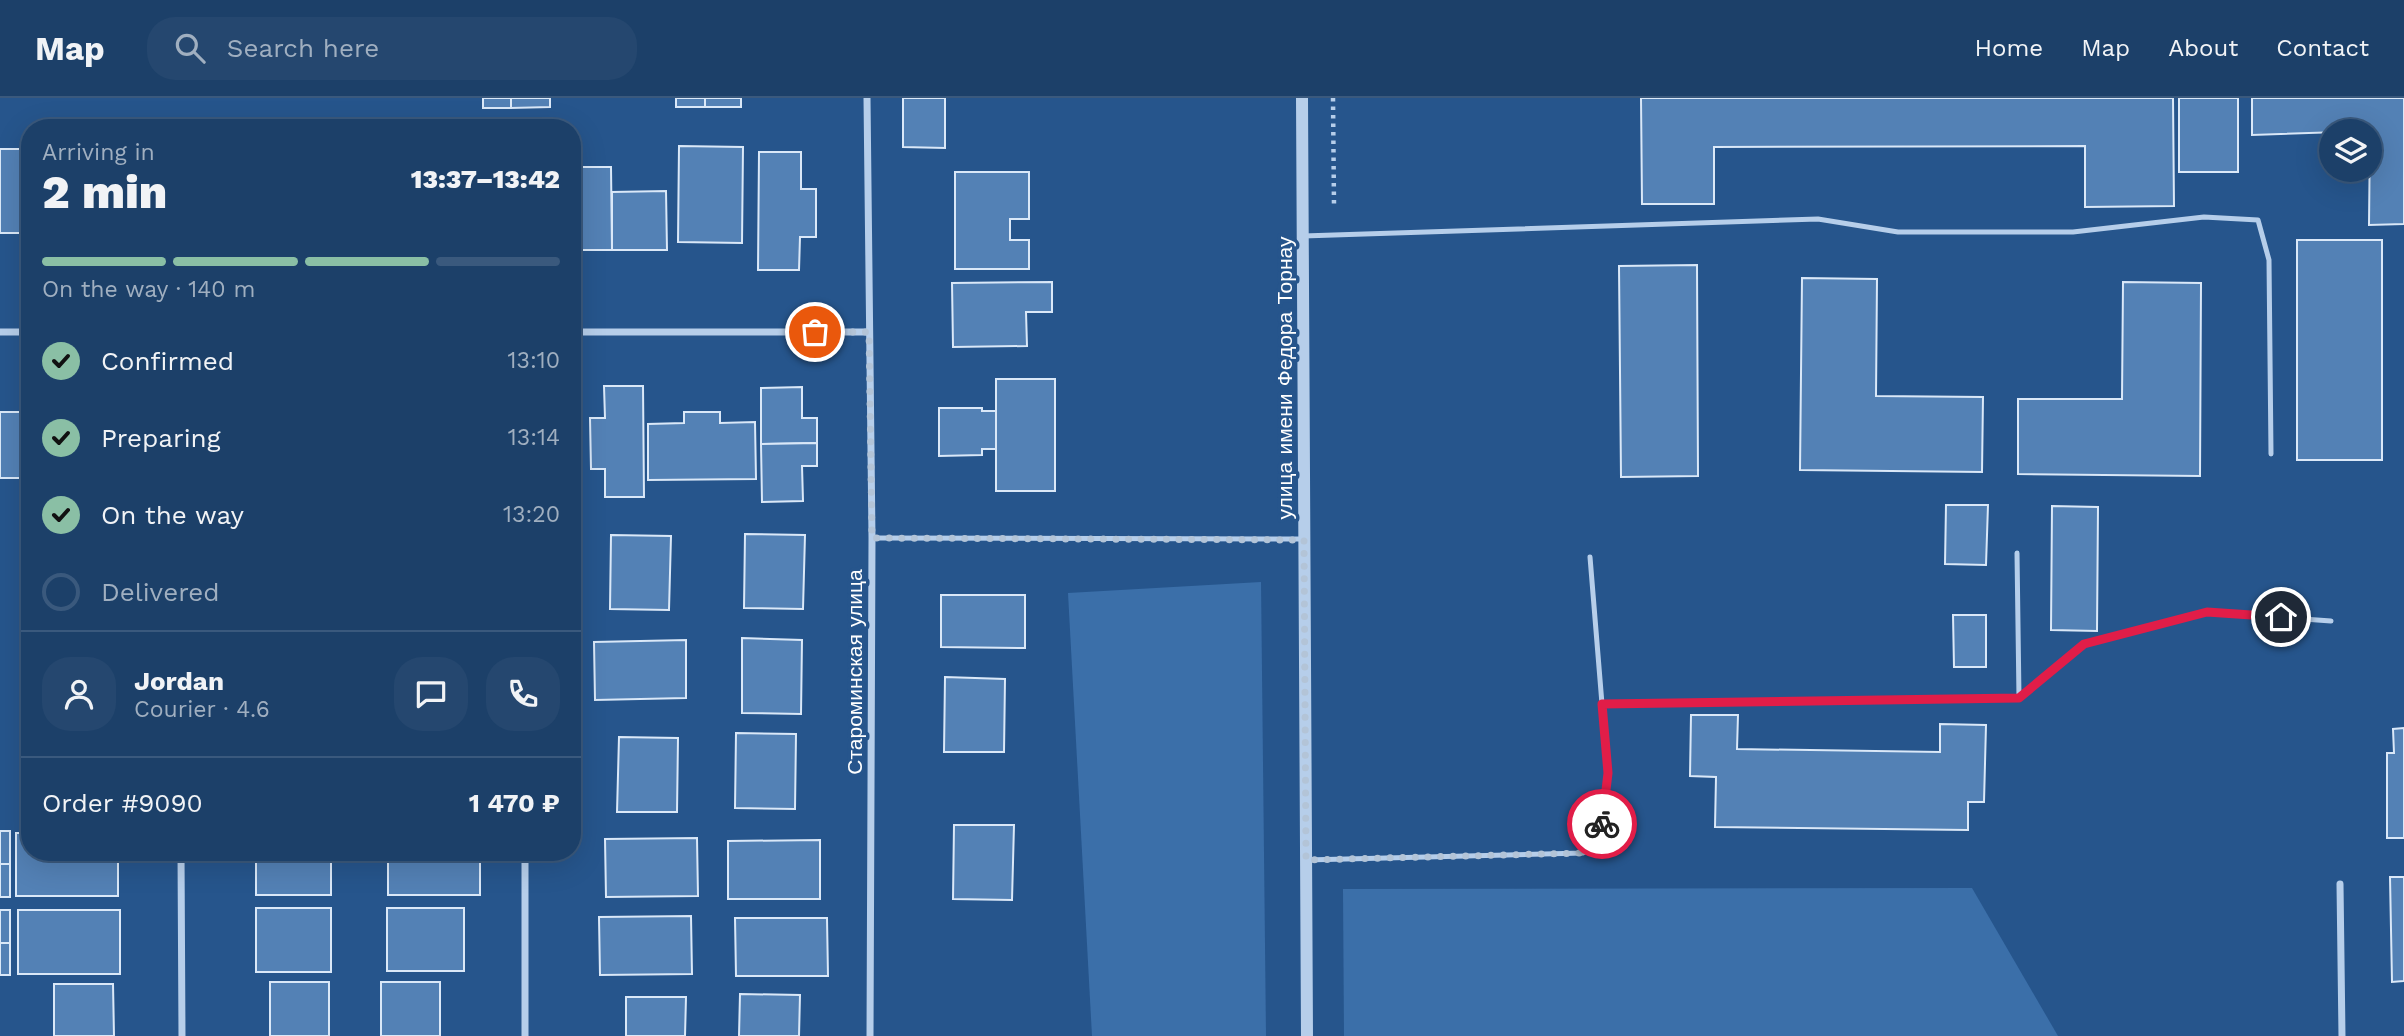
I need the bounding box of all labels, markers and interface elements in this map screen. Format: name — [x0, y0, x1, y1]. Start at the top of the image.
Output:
search box — [147, 17, 637, 80]
text: Map — [35, 29, 105, 68]
icon: search — [171, 29, 209, 67]
text: Search here — [227, 33, 379, 63]
text: Home — [1975, 34, 2043, 62]
text: Map — [2081, 34, 2130, 62]
text: About — [2168, 34, 2238, 62]
text: Contact — [2276, 34, 2369, 62]
map controls — [2319, 119, 2382, 182]
button: layers — [2319, 119, 2382, 182]
text: Arriving in — [42, 139, 155, 166]
text: 13:37–13:42 — [411, 164, 560, 194]
text: 2 min — [42, 165, 167, 219]
street label: улица имени Федора Торнау — [1272, 236, 1297, 519]
text: On the way · 140 m — [42, 276, 255, 303]
pin — [785, 302, 845, 362]
icon: bag — [796, 313, 834, 351]
icon: check — [42, 342, 80, 380]
text: Confirmed — [101, 346, 234, 376]
text: 13:10 — [508, 347, 560, 374]
icon: check — [42, 419, 80, 457]
text: Preparing — [101, 423, 221, 453]
text: 13:14 — [508, 424, 560, 451]
icon: check — [42, 496, 80, 534]
text: On the way — [101, 500, 244, 530]
text: 13:20 — [503, 501, 560, 528]
street label: Староминская улица — [842, 569, 867, 775]
text: Delivered — [101, 577, 220, 607]
pin — [2251, 587, 2311, 647]
icon: home — [2262, 598, 2300, 636]
button: person — [42, 657, 116, 731]
button: chat — [394, 657, 468, 731]
button: phone — [486, 657, 560, 731]
text: Jordan — [134, 666, 224, 696]
text: Courier · 4.6 — [134, 696, 270, 723]
text: Order #9090 — [42, 788, 203, 818]
text: 1 470 ₽ — [469, 788, 560, 818]
courier — [1567, 789, 1637, 859]
icon: bike — [1583, 805, 1621, 843]

